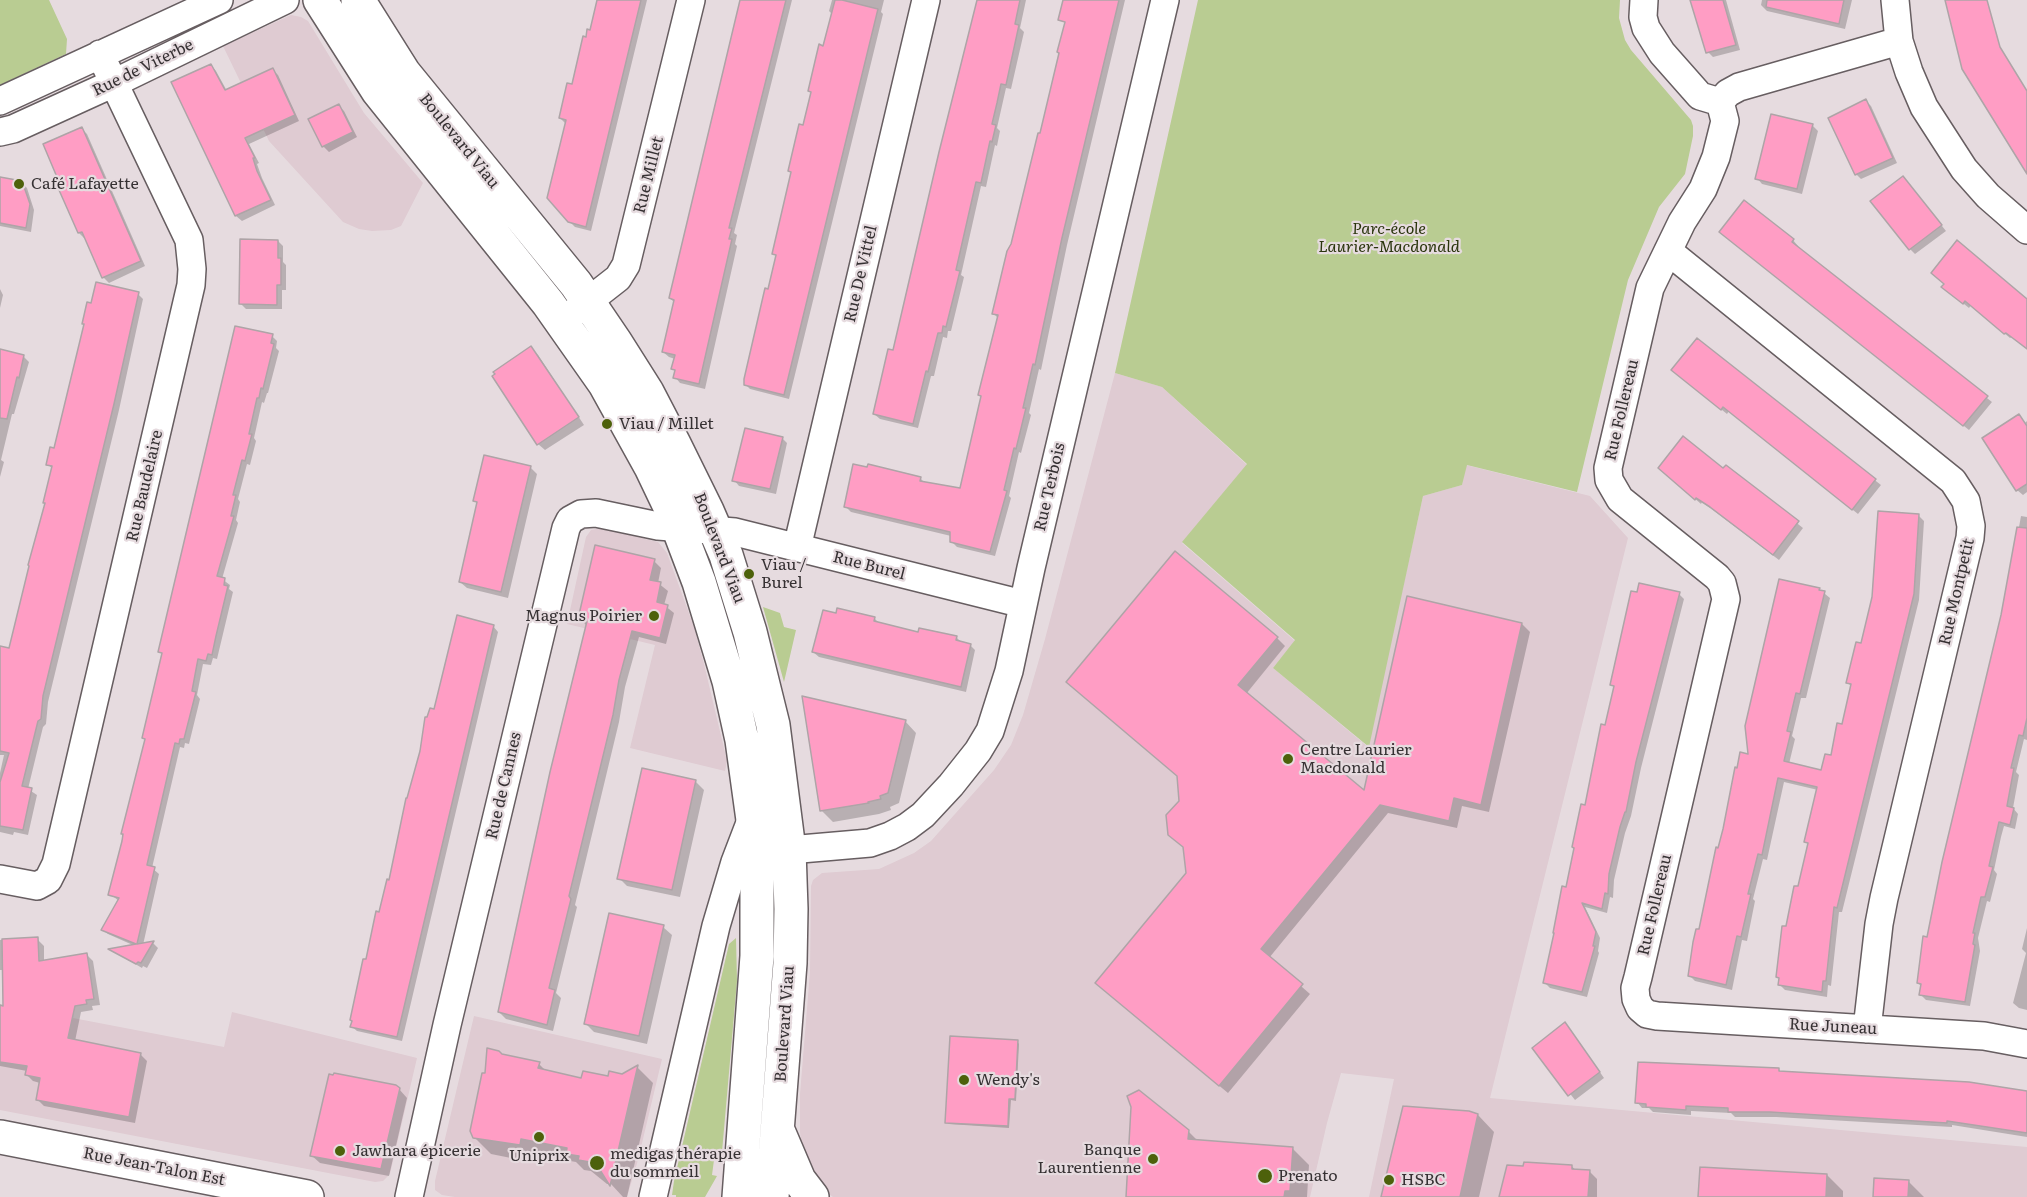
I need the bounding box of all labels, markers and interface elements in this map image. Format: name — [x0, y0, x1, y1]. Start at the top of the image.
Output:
street label: Rue de Viterbe — [89, 35, 197, 101]
street label: Boulevard Viau — [415, 90, 503, 192]
street label: Rue Millet — [630, 134, 668, 216]
place label: Café Lafayette — [31, 174, 139, 194]
marker: Café Lafayette — [12, 177, 26, 191]
park label: Parc-école Laurier-Macdonald — [1318, 219, 1460, 257]
street label: Rue De Vittel — [841, 224, 881, 324]
street label: Rue Follereau — [1601, 357, 1643, 463]
place label: Viau / Millet — [619, 414, 714, 434]
marker: Viau / Millet — [600, 417, 614, 431]
street label: Rue Baudelaire — [123, 428, 167, 544]
street label: Rue Terbois — [1030, 441, 1070, 533]
street label: Boulevard Viau — [689, 490, 749, 606]
street label: Rue Montpetit — [1935, 537, 1979, 647]
street label: Rue Burel — [831, 548, 907, 584]
place label: Viau / Burel — [761, 555, 806, 593]
marker: Viau / Burel — [742, 567, 756, 581]
place label: Magnus Poirier — [525, 606, 642, 626]
marker: Magnus Poirier — [647, 609, 661, 623]
street label: Rue de Cannes — [482, 731, 526, 841]
place label: Centre Laurier Macdonald — [1300, 740, 1412, 778]
marker: Centre Laurier Macdonald — [1281, 752, 1295, 766]
street label: Rue Follereau — [1634, 852, 1676, 958]
street label: Boulevard Viau — [771, 965, 799, 1083]
street label: Rue Juneau — [1788, 1015, 1878, 1039]
place label: Wendy's — [976, 1070, 1040, 1090]
marker: Wendy's — [957, 1073, 971, 1087]
marker: Uniprix — [532, 1130, 546, 1144]
place label: Banque Laurentienne — [1038, 1140, 1141, 1178]
place label: Jawhara épicerie — [352, 1141, 481, 1161]
street label: Rue Jean-Talon Est — [82, 1144, 226, 1190]
marker: Jawhara épicerie — [333, 1144, 347, 1158]
place label: medigas thérapie du sommeil — [610, 1144, 741, 1182]
place label: Uniprix — [509, 1146, 569, 1166]
marker: Banque Laurentienne — [1146, 1152, 1160, 1166]
marker: medigas thérapie du sommeil — [588, 1154, 606, 1172]
place label: Prenato — [1278, 1166, 1338, 1186]
marker: Prenato — [1256, 1167, 1274, 1185]
place label: HSBC — [1401, 1170, 1446, 1190]
marker: HSBC — [1382, 1173, 1396, 1187]

